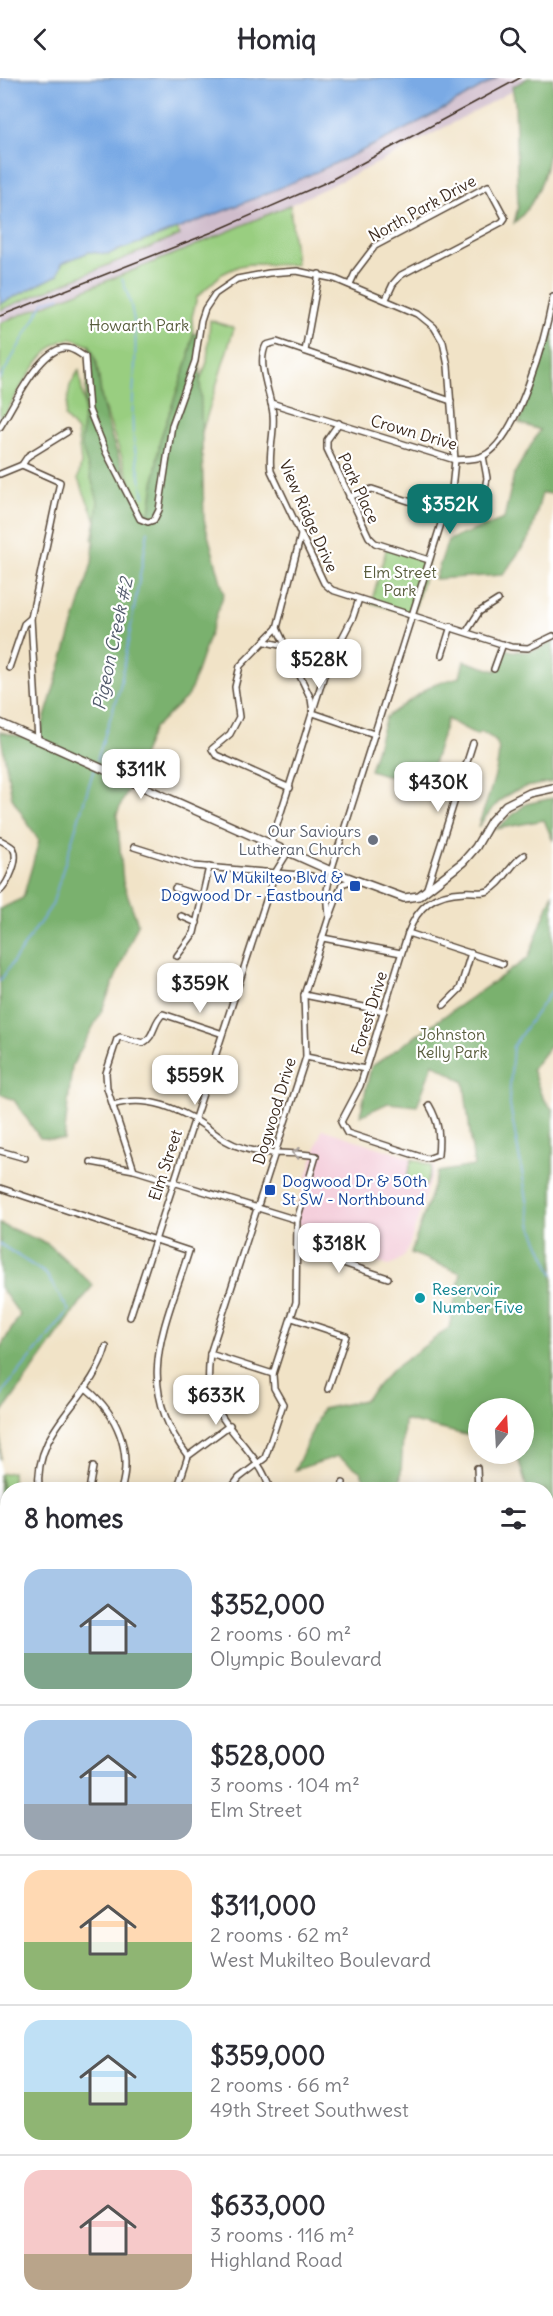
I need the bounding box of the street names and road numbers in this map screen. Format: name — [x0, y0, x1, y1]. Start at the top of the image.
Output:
street label: North Park Drive — [365, 170, 479, 246]
street label: Crown Drive — [368, 410, 460, 454]
street label: Park Place — [334, 450, 384, 526]
street label: View Ridge Drive — [275, 457, 343, 575]
street label: Forest Drive — [347, 969, 391, 1057]
street label: Dogwood Drive — [248, 1055, 300, 1167]
street label: Elm Street — [144, 1126, 186, 1203]

